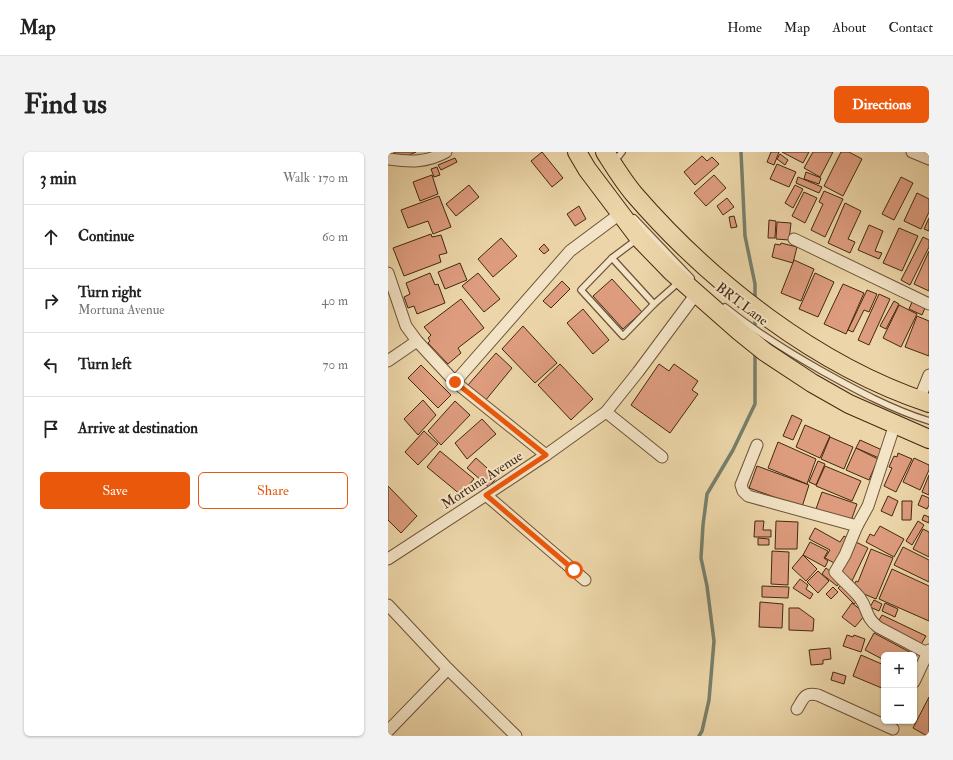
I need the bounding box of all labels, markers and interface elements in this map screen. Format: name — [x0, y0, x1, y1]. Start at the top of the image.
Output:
text: Map — [20, 16, 56, 40]
text: Home — [727, 19, 762, 36]
text: Map — [784, 19, 810, 36]
text: About — [832, 19, 866, 36]
text: Contact — [888, 19, 933, 36]
button: Directions — [834, 86, 929, 123]
text: Find us — [24, 87, 107, 122]
text: 3 min — [40, 168, 77, 189]
text: Walk · 170 m — [283, 170, 348, 186]
icon: ahead — [40, 226, 62, 248]
text: Continue — [78, 227, 134, 246]
text: 60 m — [322, 229, 348, 245]
street label: BRT Lane — [712, 279, 772, 329]
text: Turn right — [78, 283, 141, 302]
icon: right — [40, 290, 62, 312]
text: 40 m — [322, 293, 348, 309]
text: Mortuna Avenue — [78, 302, 165, 318]
icon: left — [40, 354, 62, 376]
text: Turn left — [78, 355, 132, 374]
text: 70 m — [323, 357, 348, 373]
route end — [446, 373, 464, 391]
icon: arrive — [40, 418, 62, 440]
text: Arrive at destination — [78, 419, 198, 438]
street label: Mortuna Avenue — [438, 447, 526, 513]
button: Save — [40, 472, 190, 509]
button: Share — [198, 472, 348, 509]
route start — [565, 561, 583, 579]
map controls — [881, 652, 917, 724]
button: + — [881, 652, 917, 688]
button: − — [881, 688, 917, 724]

